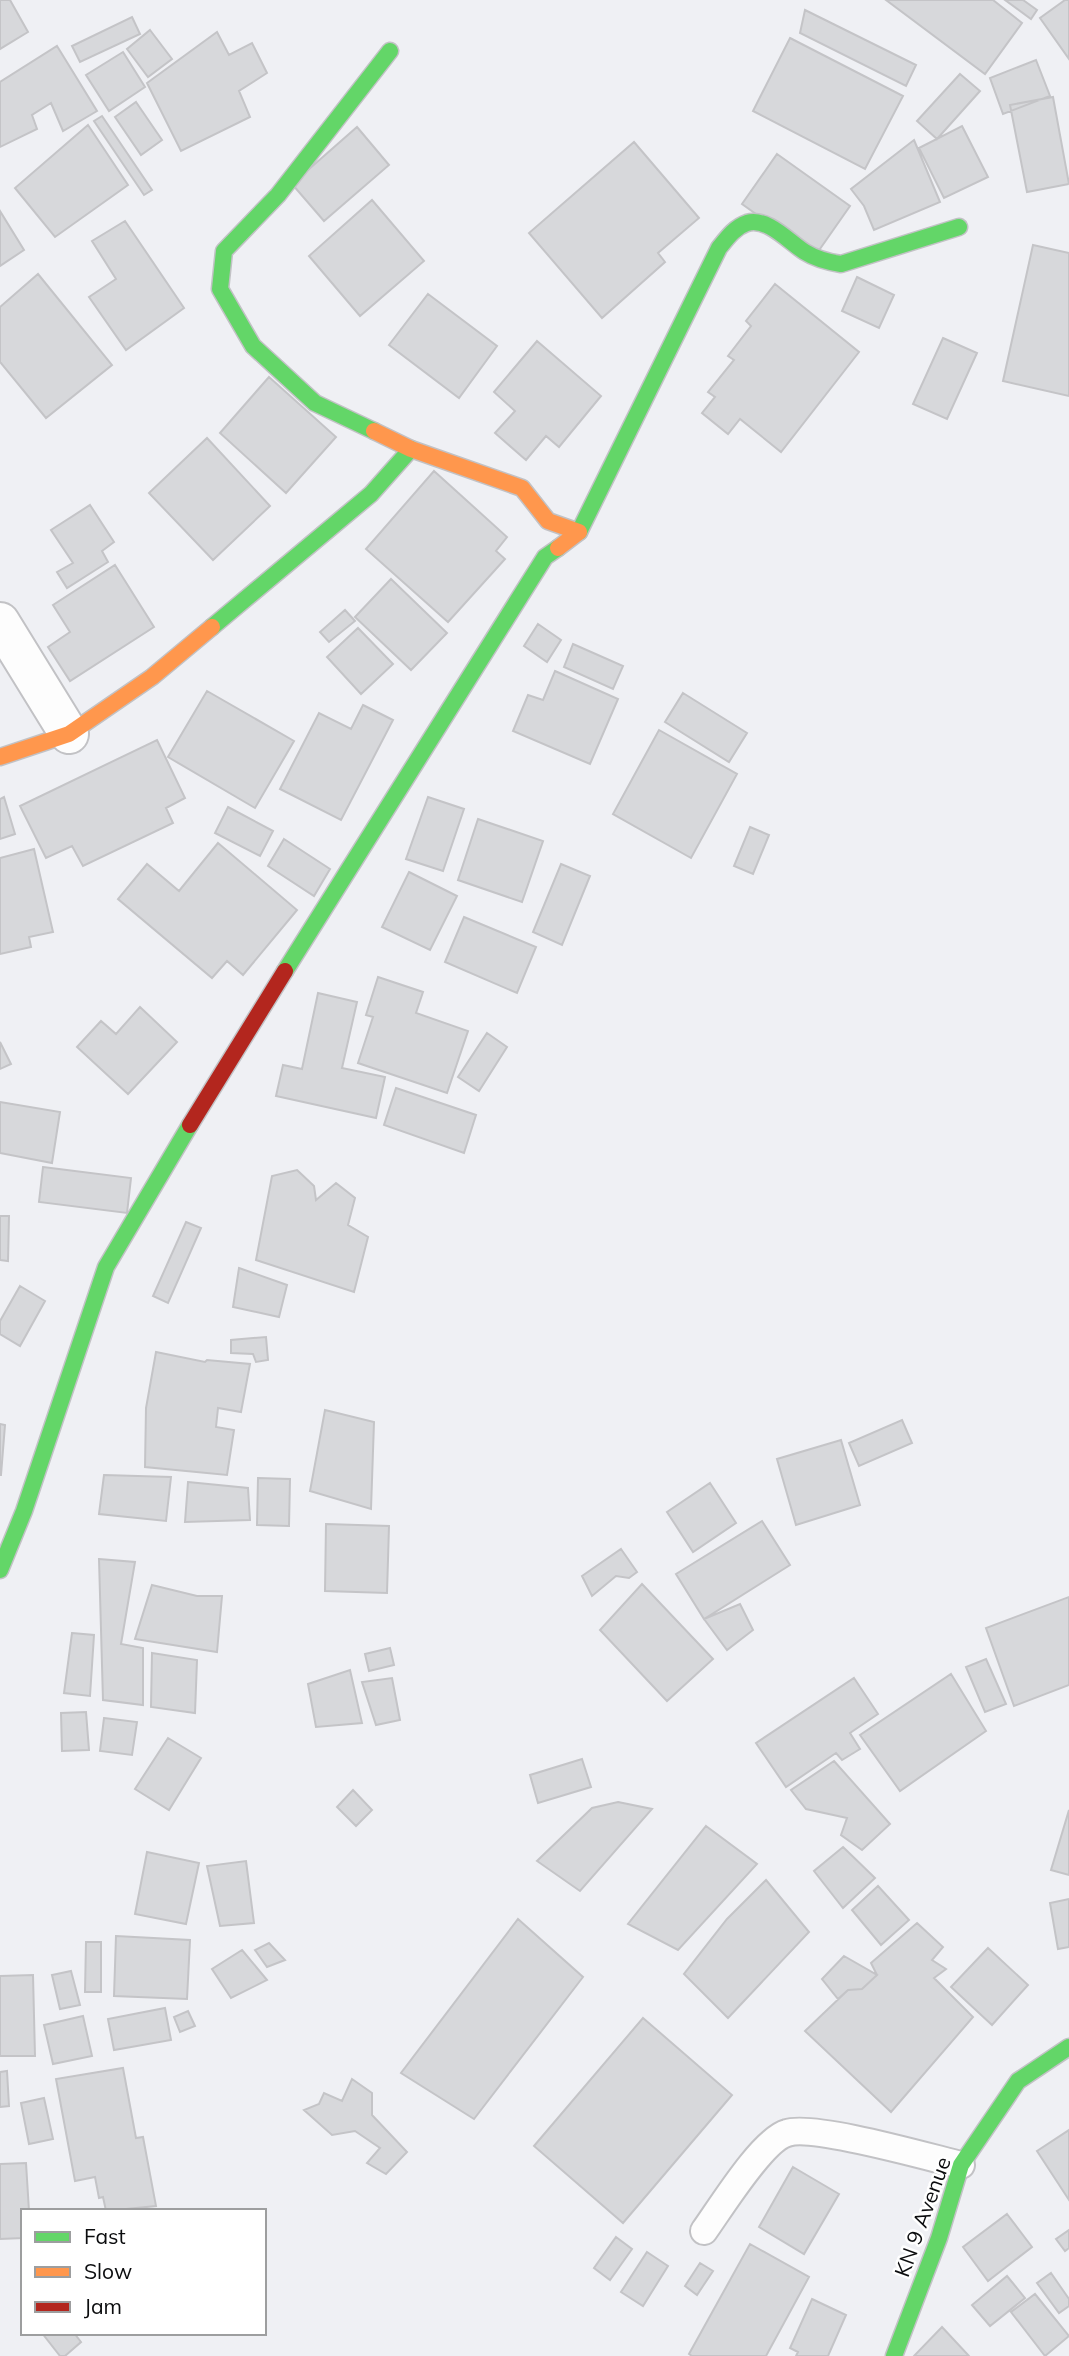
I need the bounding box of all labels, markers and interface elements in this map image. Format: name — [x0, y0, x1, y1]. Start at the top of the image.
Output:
street label: KN 9 Avenue — [888, 2153, 956, 2280]
legend — [21, 2209, 266, 2335]
text: Fast — [84, 2223, 126, 2249]
text: Slow — [84, 2258, 132, 2284]
text: Jam — [84, 2293, 122, 2319]

